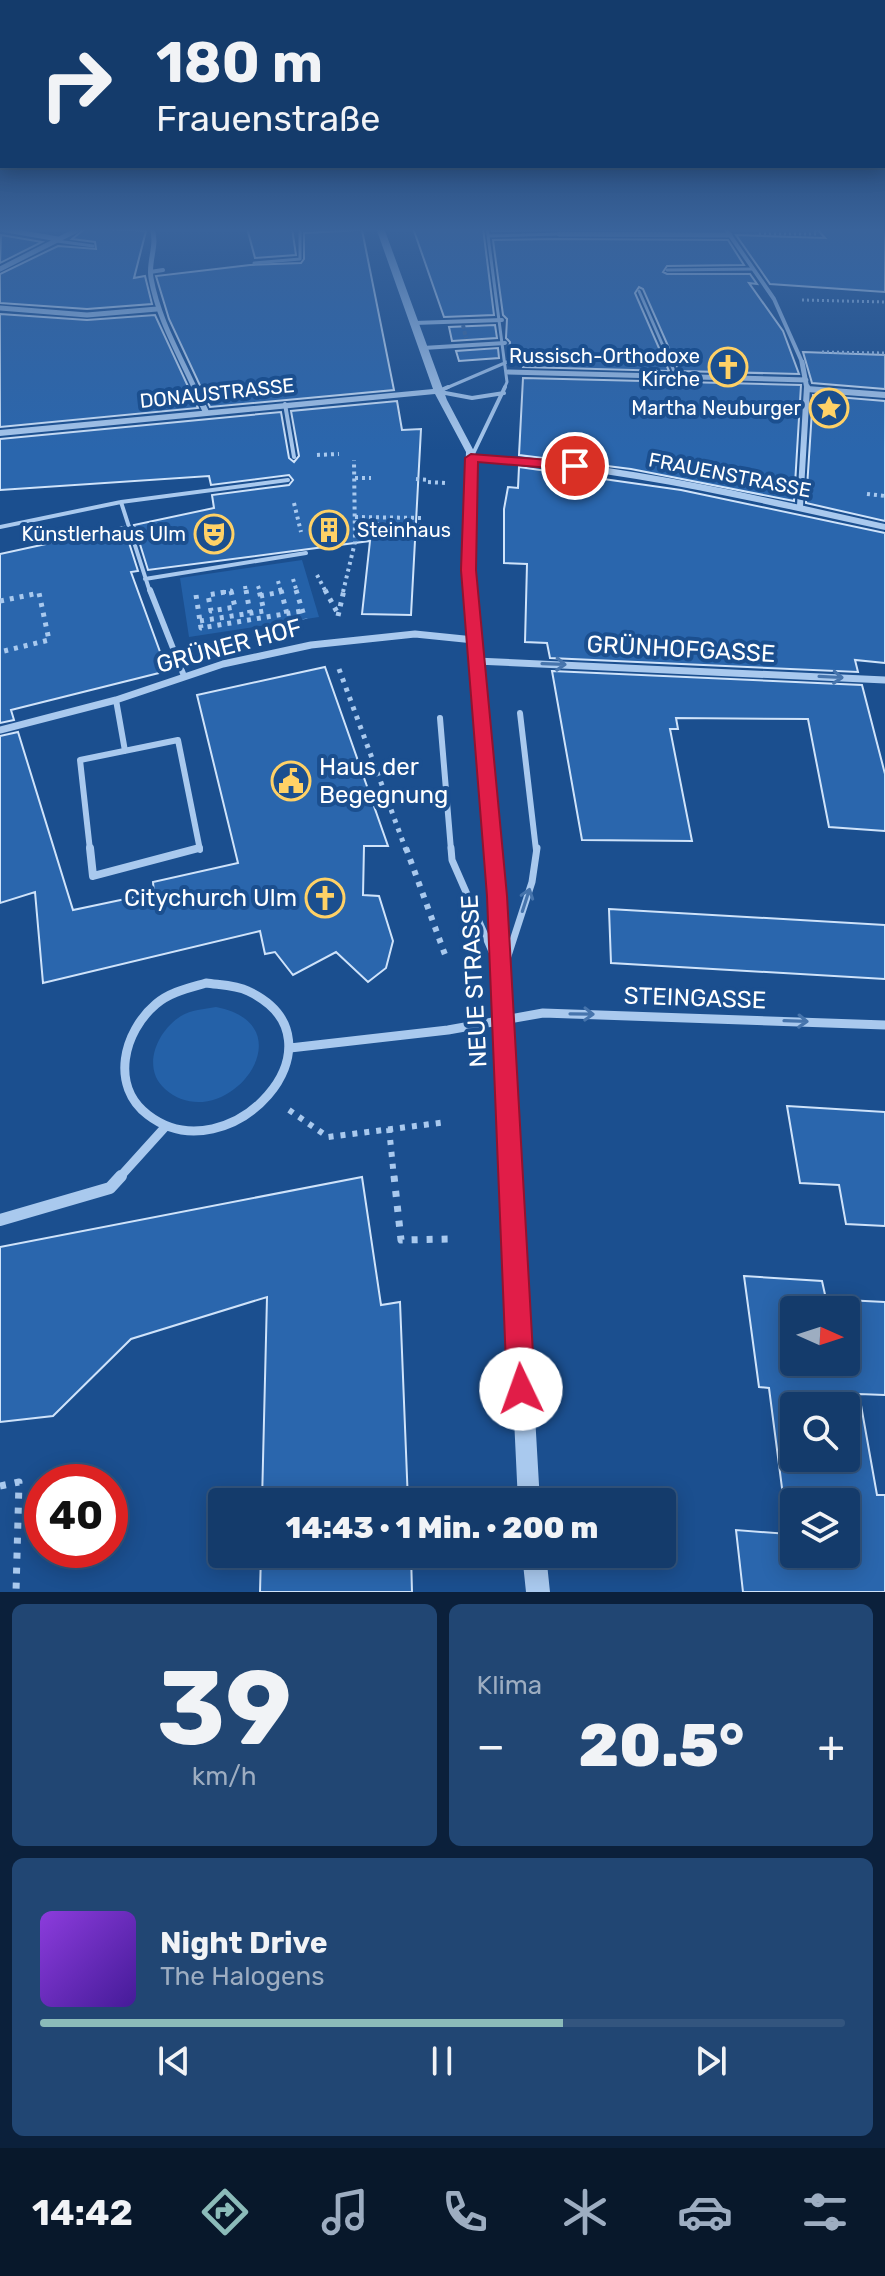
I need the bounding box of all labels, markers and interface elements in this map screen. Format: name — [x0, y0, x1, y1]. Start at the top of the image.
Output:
text: 180 m — [156, 30, 323, 96]
icon: right — [24, 32, 128, 136]
text: Frauenstraße — [156, 97, 380, 140]
place label: Russisch-Orthodoxe Kirche — [509, 344, 700, 391]
church icon: Russisch-Orthodoxe Kirche — [707, 346, 749, 388]
street label: DONAUSTRASSE — [138, 373, 296, 413]
place icon: Martha Neuburger — [808, 387, 850, 429]
place label: Martha Neuburger — [631, 396, 801, 420]
pin — [541, 432, 609, 500]
icon: arrive — [553, 444, 597, 488]
street label: FRAUENSTRASSE — [647, 447, 813, 503]
building icon: Steinhaus — [308, 509, 350, 551]
theatre icon: Künstlerhaus Ulm — [193, 513, 235, 555]
place label: Steinhaus — [357, 518, 451, 542]
place label: Künstlerhaus Ulm — [22, 522, 186, 546]
street label: GRÜNER HOF — [153, 613, 305, 679]
street label: GRÜNHOFGASSE — [586, 630, 776, 668]
one-way arrow — [540, 656, 567, 671]
one-way arrow — [817, 669, 844, 684]
place label: Haus der Begegnung — [319, 753, 448, 809]
public building icon: Haus der Begegnung — [270, 760, 312, 802]
church icon: Citychurch Ulm — [304, 877, 346, 919]
place label: Citychurch Ulm — [124, 884, 297, 912]
one-way arrow — [520, 888, 534, 913]
street label: NEUE STRASSE — [455, 894, 493, 1068]
street label: STEINGASSE — [623, 982, 767, 1014]
one-way arrow — [568, 1006, 595, 1022]
one-way arrow — [782, 1014, 809, 1029]
north arrow — [780, 1296, 860, 1376]
map controls — [780, 1296, 860, 1568]
position arrow — [479, 1347, 563, 1431]
button: search — [780, 1392, 860, 1472]
speed limit sign: 40 — [24, 1464, 128, 1568]
button: layers — [780, 1488, 860, 1568]
text: 14:43 · 1 Min. · 200 m — [286, 1510, 598, 1546]
text: 39 — [157, 1647, 292, 1770]
text: Klima — [477, 1670, 542, 1701]
text: 20.5° — [579, 1710, 744, 1781]
text: − — [477, 1720, 505, 1772]
text: + — [818, 1720, 845, 1772]
text: km/h — [192, 1761, 257, 1792]
text: Night Drive — [160, 1925, 328, 1961]
text: The Halogens — [160, 1961, 325, 1992]
icon: previous — [152, 2039, 196, 2083]
icon: pause — [420, 2039, 464, 2083]
icon: next — [689, 2039, 733, 2083]
icon: directions — [197, 2184, 253, 2240]
icon: music — [317, 2184, 373, 2240]
icon: phone — [437, 2184, 493, 2240]
icon: climate — [557, 2184, 613, 2240]
icon: car — [677, 2184, 733, 2240]
icon: filters — [797, 2184, 853, 2240]
text: 14:42 — [32, 2191, 133, 2234]

